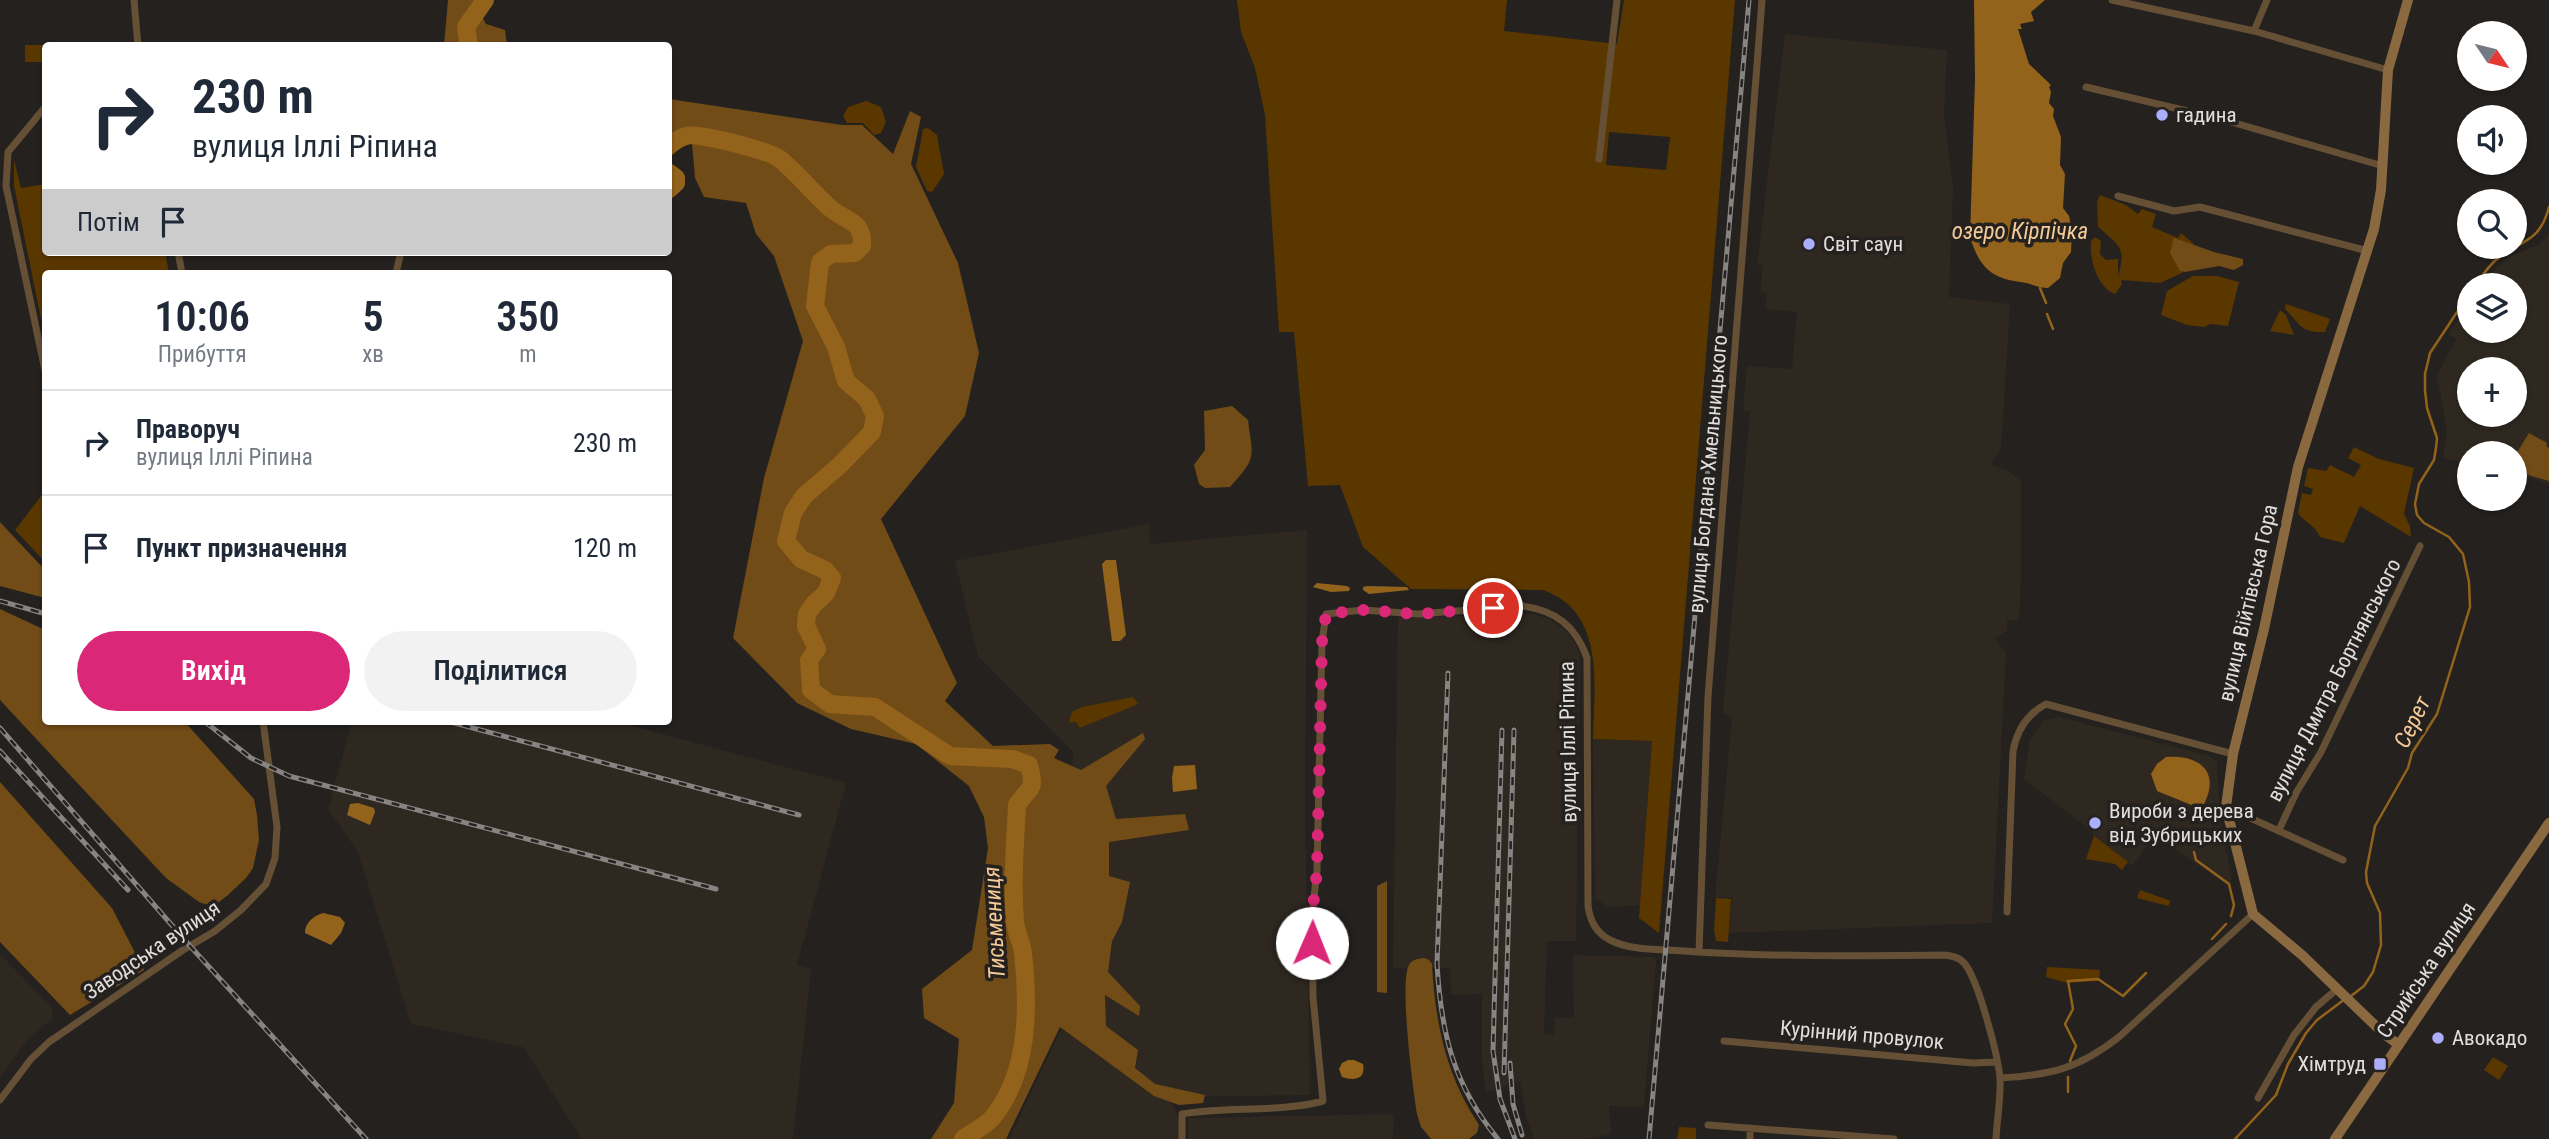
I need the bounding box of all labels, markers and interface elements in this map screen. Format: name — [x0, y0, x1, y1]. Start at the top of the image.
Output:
north arrow — [2457, 21, 2527, 91]
map controls — [2457, 21, 2527, 511]
text: 230 m — [192, 68, 314, 125]
icon: right — [77, 70, 168, 161]
place label: гадина — [2176, 103, 2237, 127]
button: sound — [2457, 105, 2527, 175]
marker: гадина — [2154, 107, 2170, 123]
text: вулиця Іллі Ріпина — [192, 127, 438, 165]
button: search — [2457, 189, 2527, 259]
icon: arrive — [154, 203, 192, 241]
text: Потім — [77, 207, 140, 237]
water label: озеро Кірпічка — [1952, 218, 2088, 245]
place label: Світ саун — [1823, 232, 1903, 256]
marker: Світ саун — [1801, 236, 1817, 252]
button: layers — [2457, 273, 2527, 343]
text: 10:06 — [154, 292, 250, 341]
text: 5 — [363, 292, 384, 341]
text: 350 — [496, 292, 560, 341]
street label: вулиця Богдана Хмельницького — [1684, 334, 1732, 614]
text: Прибуття — [158, 341, 246, 368]
text: хв — [362, 341, 384, 368]
text: m — [519, 341, 537, 368]
button: + — [2457, 357, 2527, 427]
text: Праворуч — [136, 414, 240, 444]
icon: right — [77, 424, 115, 462]
text: 230 m — [573, 428, 637, 458]
button: − — [2457, 441, 2527, 511]
text: вулиця Іллі Ріпина — [136, 444, 313, 471]
street label: вулиця Війтівська Гора — [2214, 502, 2282, 704]
icon: arrive — [77, 529, 115, 567]
text: Пункт призначення — [136, 533, 347, 563]
text: 120 m — [573, 533, 637, 563]
street label: вулиця Дмитра Бортнянського — [2262, 555, 2406, 805]
pin — [1463, 578, 1523, 638]
icon: arrive — [1474, 589, 1512, 627]
button: Вихід — [77, 631, 350, 711]
button: Поділитися — [364, 631, 637, 711]
street label: вулиця Іллі Ріпина — [1555, 661, 1581, 823]
water label: Серет — [2388, 692, 2437, 752]
place label: Вироби з дерева від Зубрицьких — [2109, 799, 2254, 847]
marker: Вироби з дерева від Зубрицьких — [2087, 815, 2103, 831]
water label: Тисьмениця — [978, 866, 1011, 980]
street label: Заводська вулиця — [79, 896, 225, 1004]
street label: Стрийська вулиця — [2372, 897, 2480, 1043]
position arrow — [1275, 906, 1349, 980]
street label: Курінний провулок — [1779, 1016, 1945, 1054]
place label: Авокадо — [2452, 1026, 2527, 1050]
marker: Авокадо — [2430, 1030, 2446, 1046]
place label: Хімтруд — [2297, 1052, 2366, 1076]
marker: Хімтруд — [2372, 1056, 2388, 1072]

